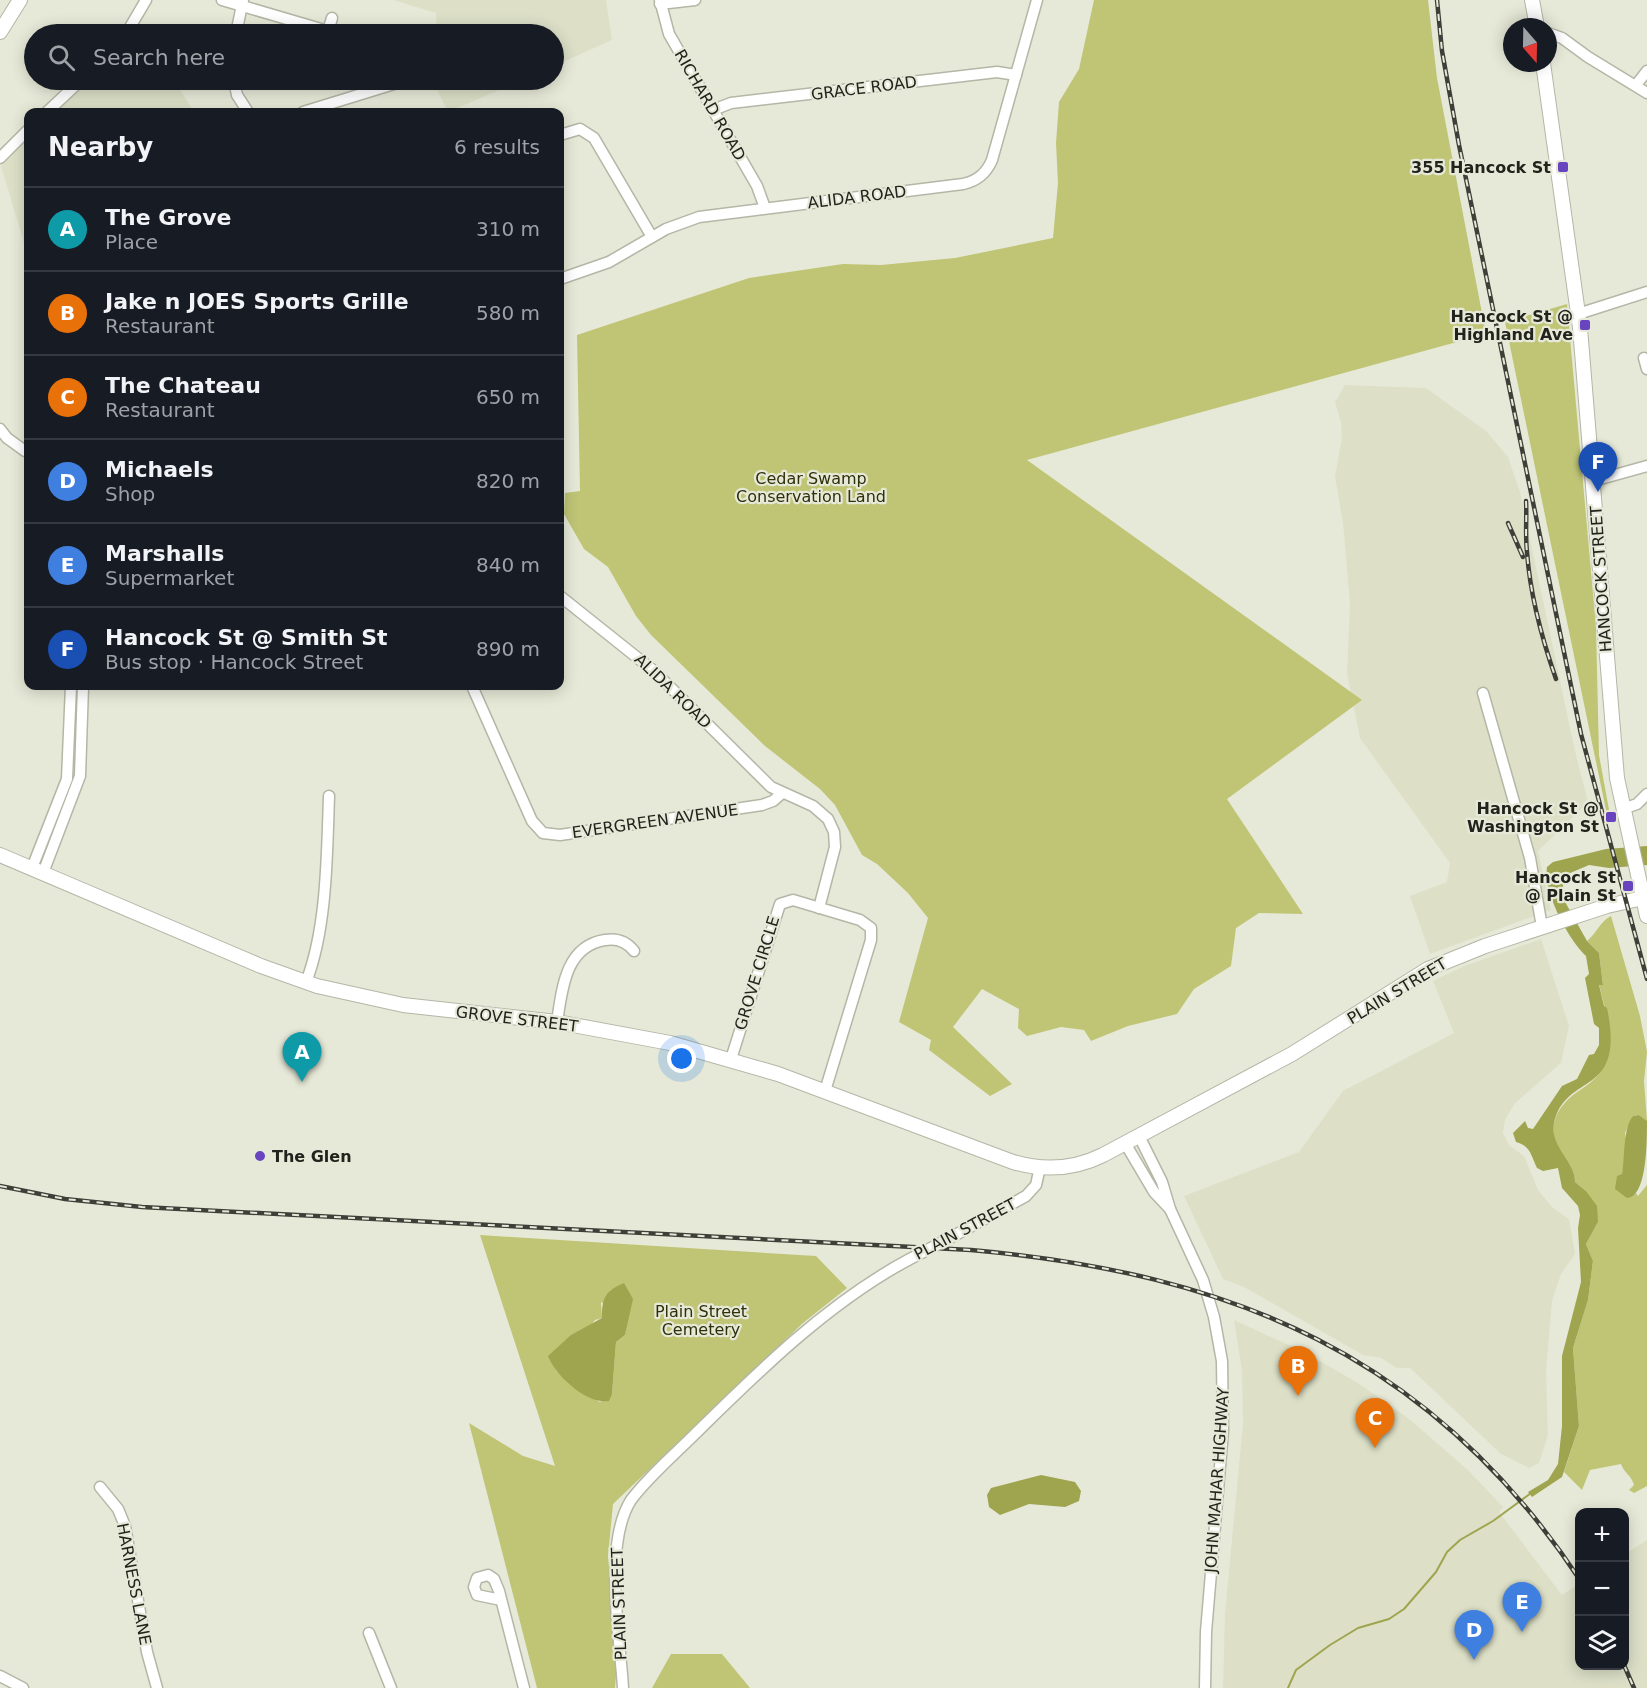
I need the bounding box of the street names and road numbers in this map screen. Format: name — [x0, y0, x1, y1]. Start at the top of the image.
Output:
street label: RICHARD ROAD — [670, 46, 750, 164]
street label: GRACE ROAD — [810, 72, 918, 104]
street label: ALIDA ROAD — [807, 182, 907, 212]
street label: HANCOCK STREET — [1586, 505, 1616, 653]
street label: ALIDA ROAD — [631, 650, 715, 732]
street label: EVERGREEN AVENUE — [571, 800, 739, 842]
street label: GROVE CIRCLE — [731, 914, 783, 1032]
street label: PLAIN STREET — [1344, 954, 1450, 1028]
street label: GROVE STREET — [455, 1002, 579, 1036]
street label: PLAIN STREET — [911, 1194, 1019, 1264]
street label: JOHN MAHAR HIGHWAY — [1201, 1386, 1233, 1574]
street label: HARNESS LANE — [113, 1521, 155, 1647]
street label: PLAIN STREET — [608, 1547, 630, 1661]

